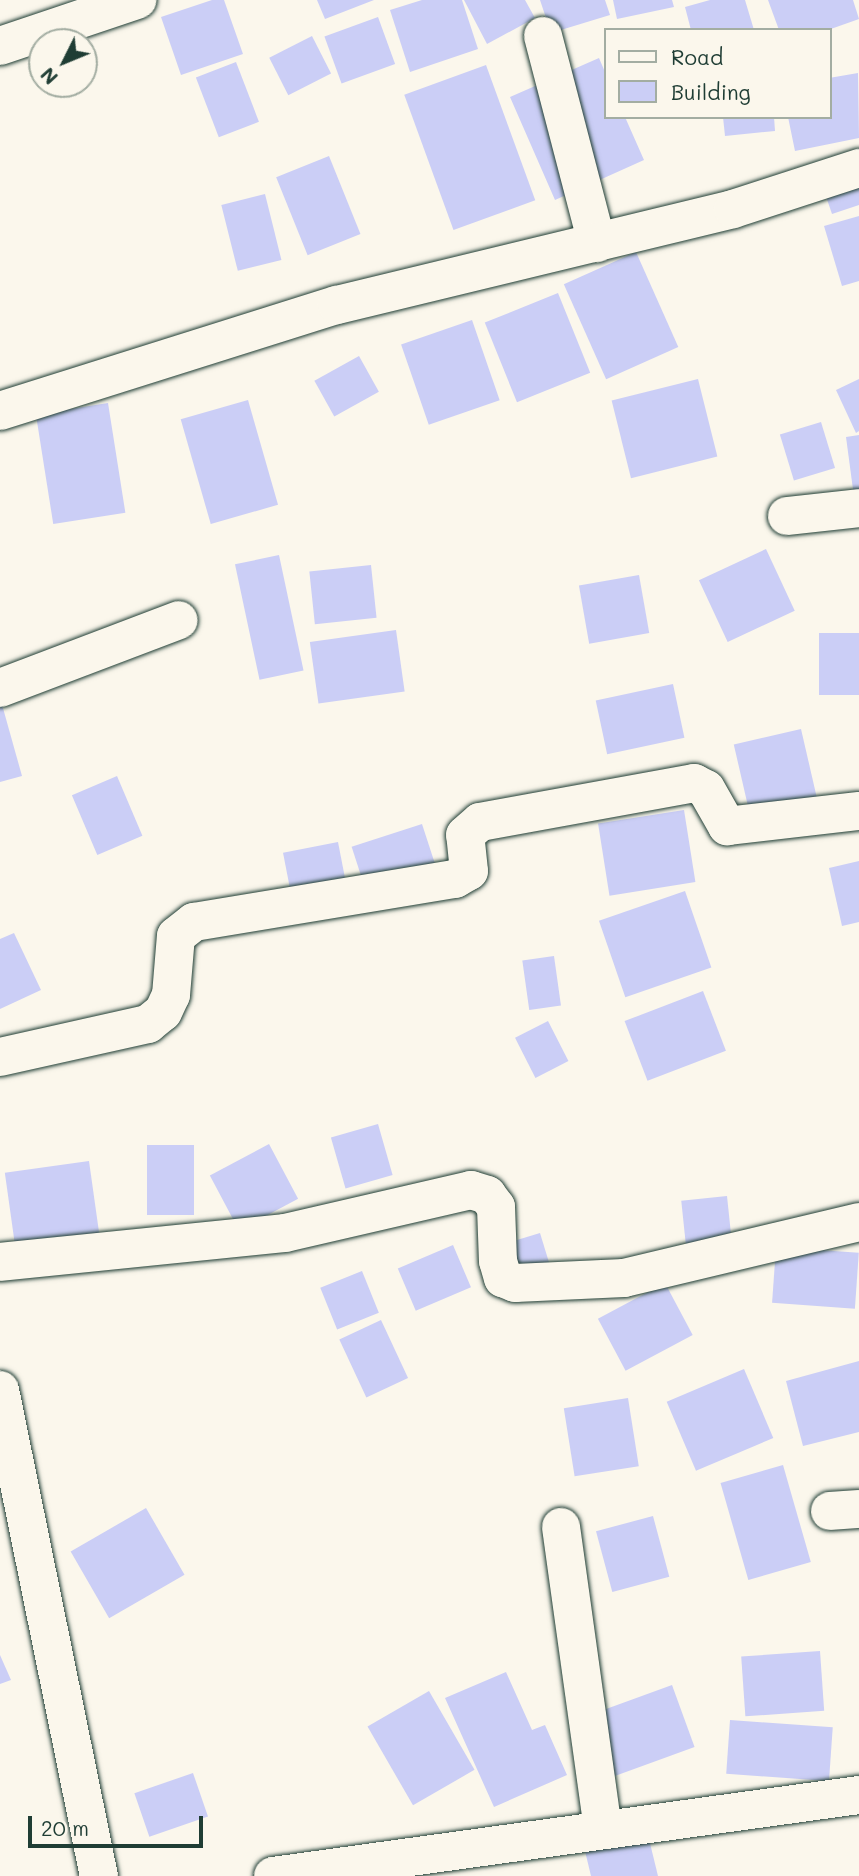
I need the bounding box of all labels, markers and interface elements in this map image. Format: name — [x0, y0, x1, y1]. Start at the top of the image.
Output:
north arrow — [28, 28, 98, 98]
legend — [604, 28, 831, 119]
text: Road — [671, 43, 723, 70]
text: N — [35, 63, 63, 90]
text: Building — [671, 78, 751, 105]
scale bar — [32, 1802, 206, 1846]
text: 20 m — [41, 1814, 89, 1841]

